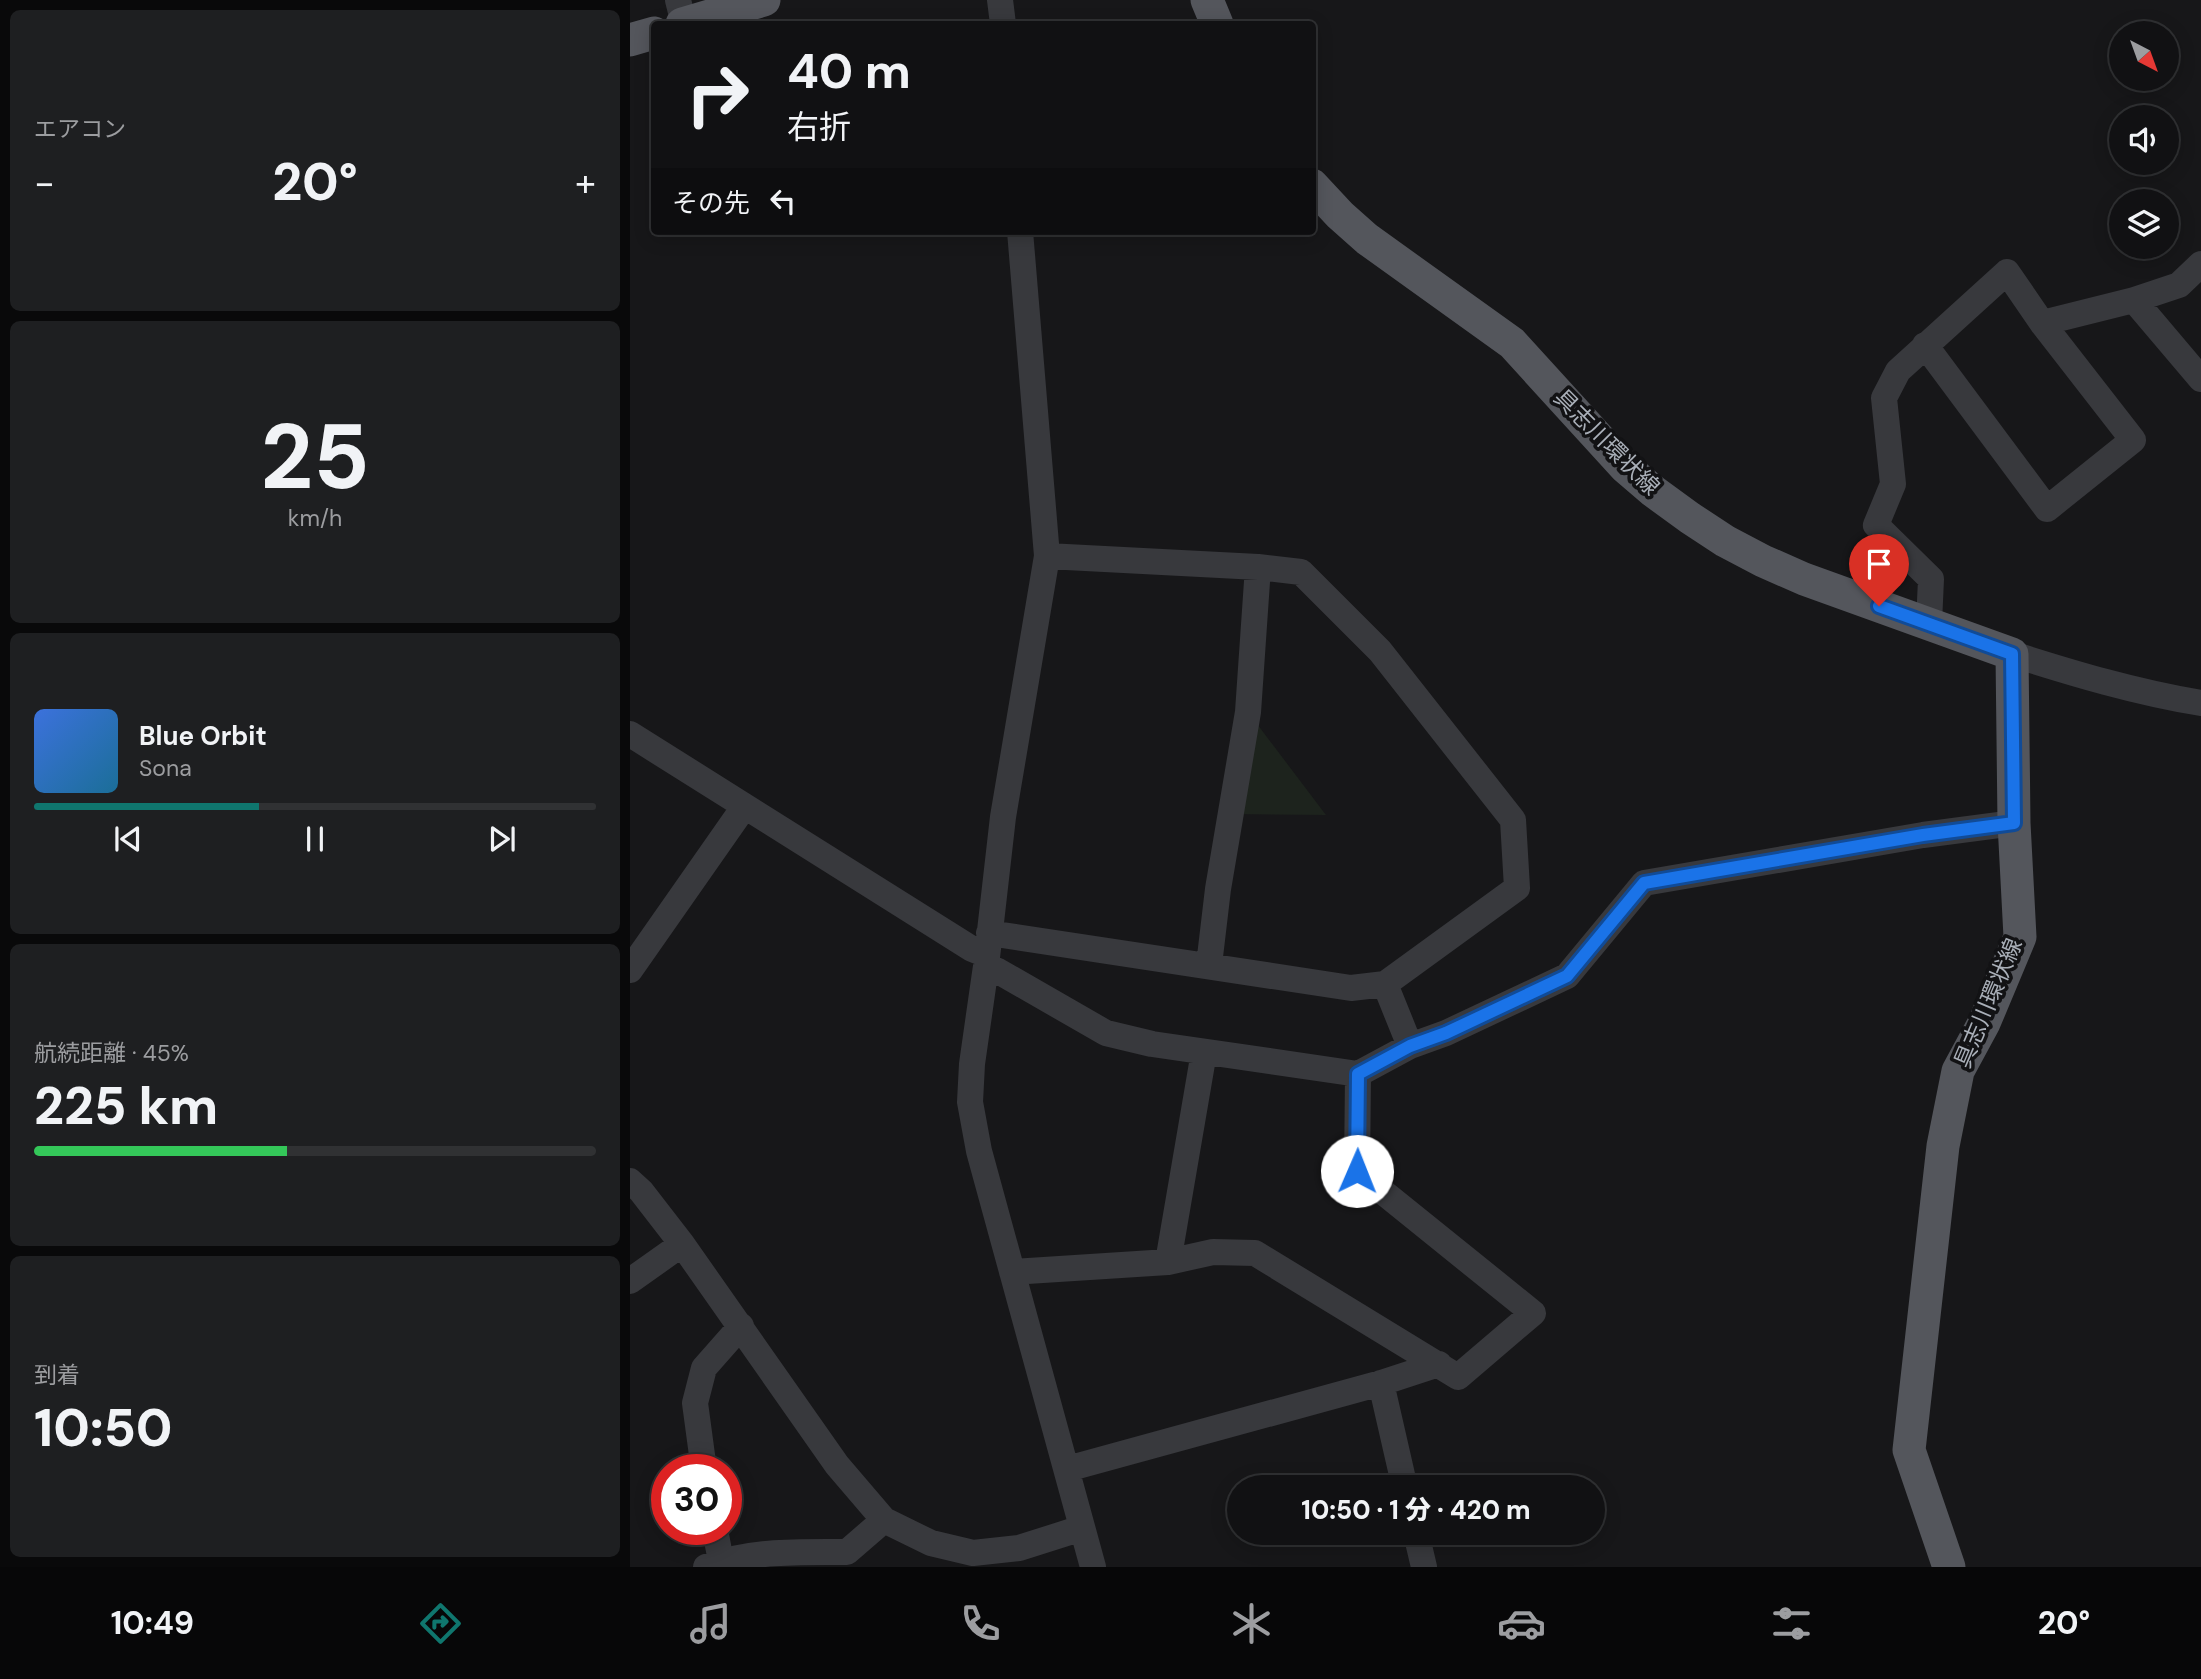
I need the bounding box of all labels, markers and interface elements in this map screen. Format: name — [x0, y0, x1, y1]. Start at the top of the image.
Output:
north arrow — [2109, 21, 2179, 91]
map controls — [2109, 21, 2179, 259]
text: 40 m — [787, 39, 911, 103]
icon: right — [672, 49, 763, 140]
button: sound — [2109, 105, 2179, 175]
text: 右折 — [787, 106, 851, 148]
text: エアコン — [34, 114, 126, 144]
text: 20° — [272, 148, 358, 216]
text: − — [34, 158, 55, 208]
text: + — [575, 158, 596, 208]
icon: left — [764, 182, 802, 220]
text: その先 — [672, 186, 750, 220]
button: layers — [2109, 189, 2179, 259]
street label: 具志川環状線 — [1548, 383, 1666, 501]
text: 25 — [260, 398, 370, 516]
text: km/h — [288, 503, 342, 533]
pin — [1849, 534, 1909, 606]
icon: arrive — [1860, 545, 1898, 583]
text: Blue Orbit — [139, 719, 267, 753]
text: Sona — [139, 753, 192, 783]
icon: previous — [109, 820, 147, 858]
icon: pause — [296, 820, 334, 858]
icon: next — [483, 820, 521, 858]
street label: 具志川環状線 — [1947, 934, 2029, 1072]
text: 航続距離 · 45% — [34, 1038, 189, 1068]
text: 225 km — [34, 1072, 218, 1140]
position arrow — [1320, 1134, 1394, 1208]
text: 到着 — [34, 1360, 80, 1390]
text: 10:50 — [34, 1394, 173, 1462]
speed limit sign: 30 — [651, 1454, 742, 1545]
text: 10:50 · 1 分 · 420 m — [1301, 1493, 1531, 1527]
icon: directions — [416, 1599, 465, 1648]
icon: music — [686, 1599, 735, 1648]
icon: phone — [956, 1599, 1005, 1648]
icon: climate — [1227, 1599, 1276, 1648]
icon: car — [1497, 1599, 1546, 1648]
icon: filters — [1767, 1599, 1816, 1648]
text: 10:49 — [111, 1602, 194, 1644]
text: 20° — [2038, 1602, 2090, 1644]

